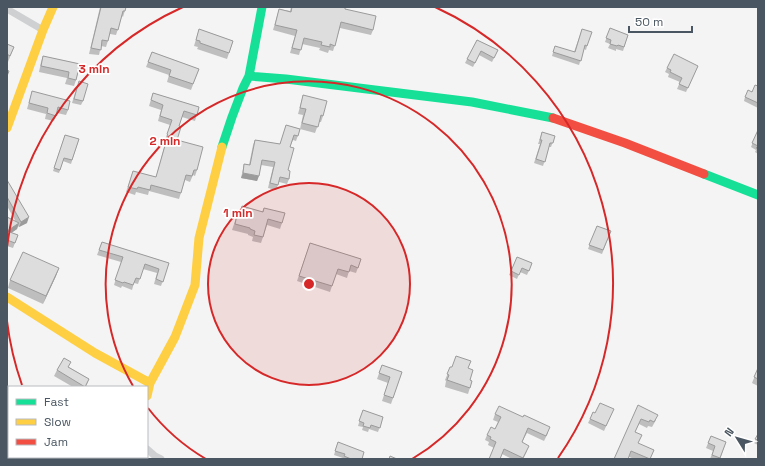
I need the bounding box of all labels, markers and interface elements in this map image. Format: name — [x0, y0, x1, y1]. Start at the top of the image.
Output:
scale bar — [629, 8, 692, 34]
text: 50 m — [635, 14, 663, 30]
text: 3 min — [78, 61, 110, 77]
text: 2 min — [149, 133, 181, 149]
text: 1 min — [223, 205, 253, 221]
centre of rings — [302, 277, 316, 291]
legend — [8, 386, 148, 458]
text: Fast — [44, 394, 69, 410]
text: Slow — [44, 414, 71, 430]
north arrow — [717, 418, 757, 458]
text: N — [721, 425, 737, 439]
text: Jam — [44, 434, 68, 450]

